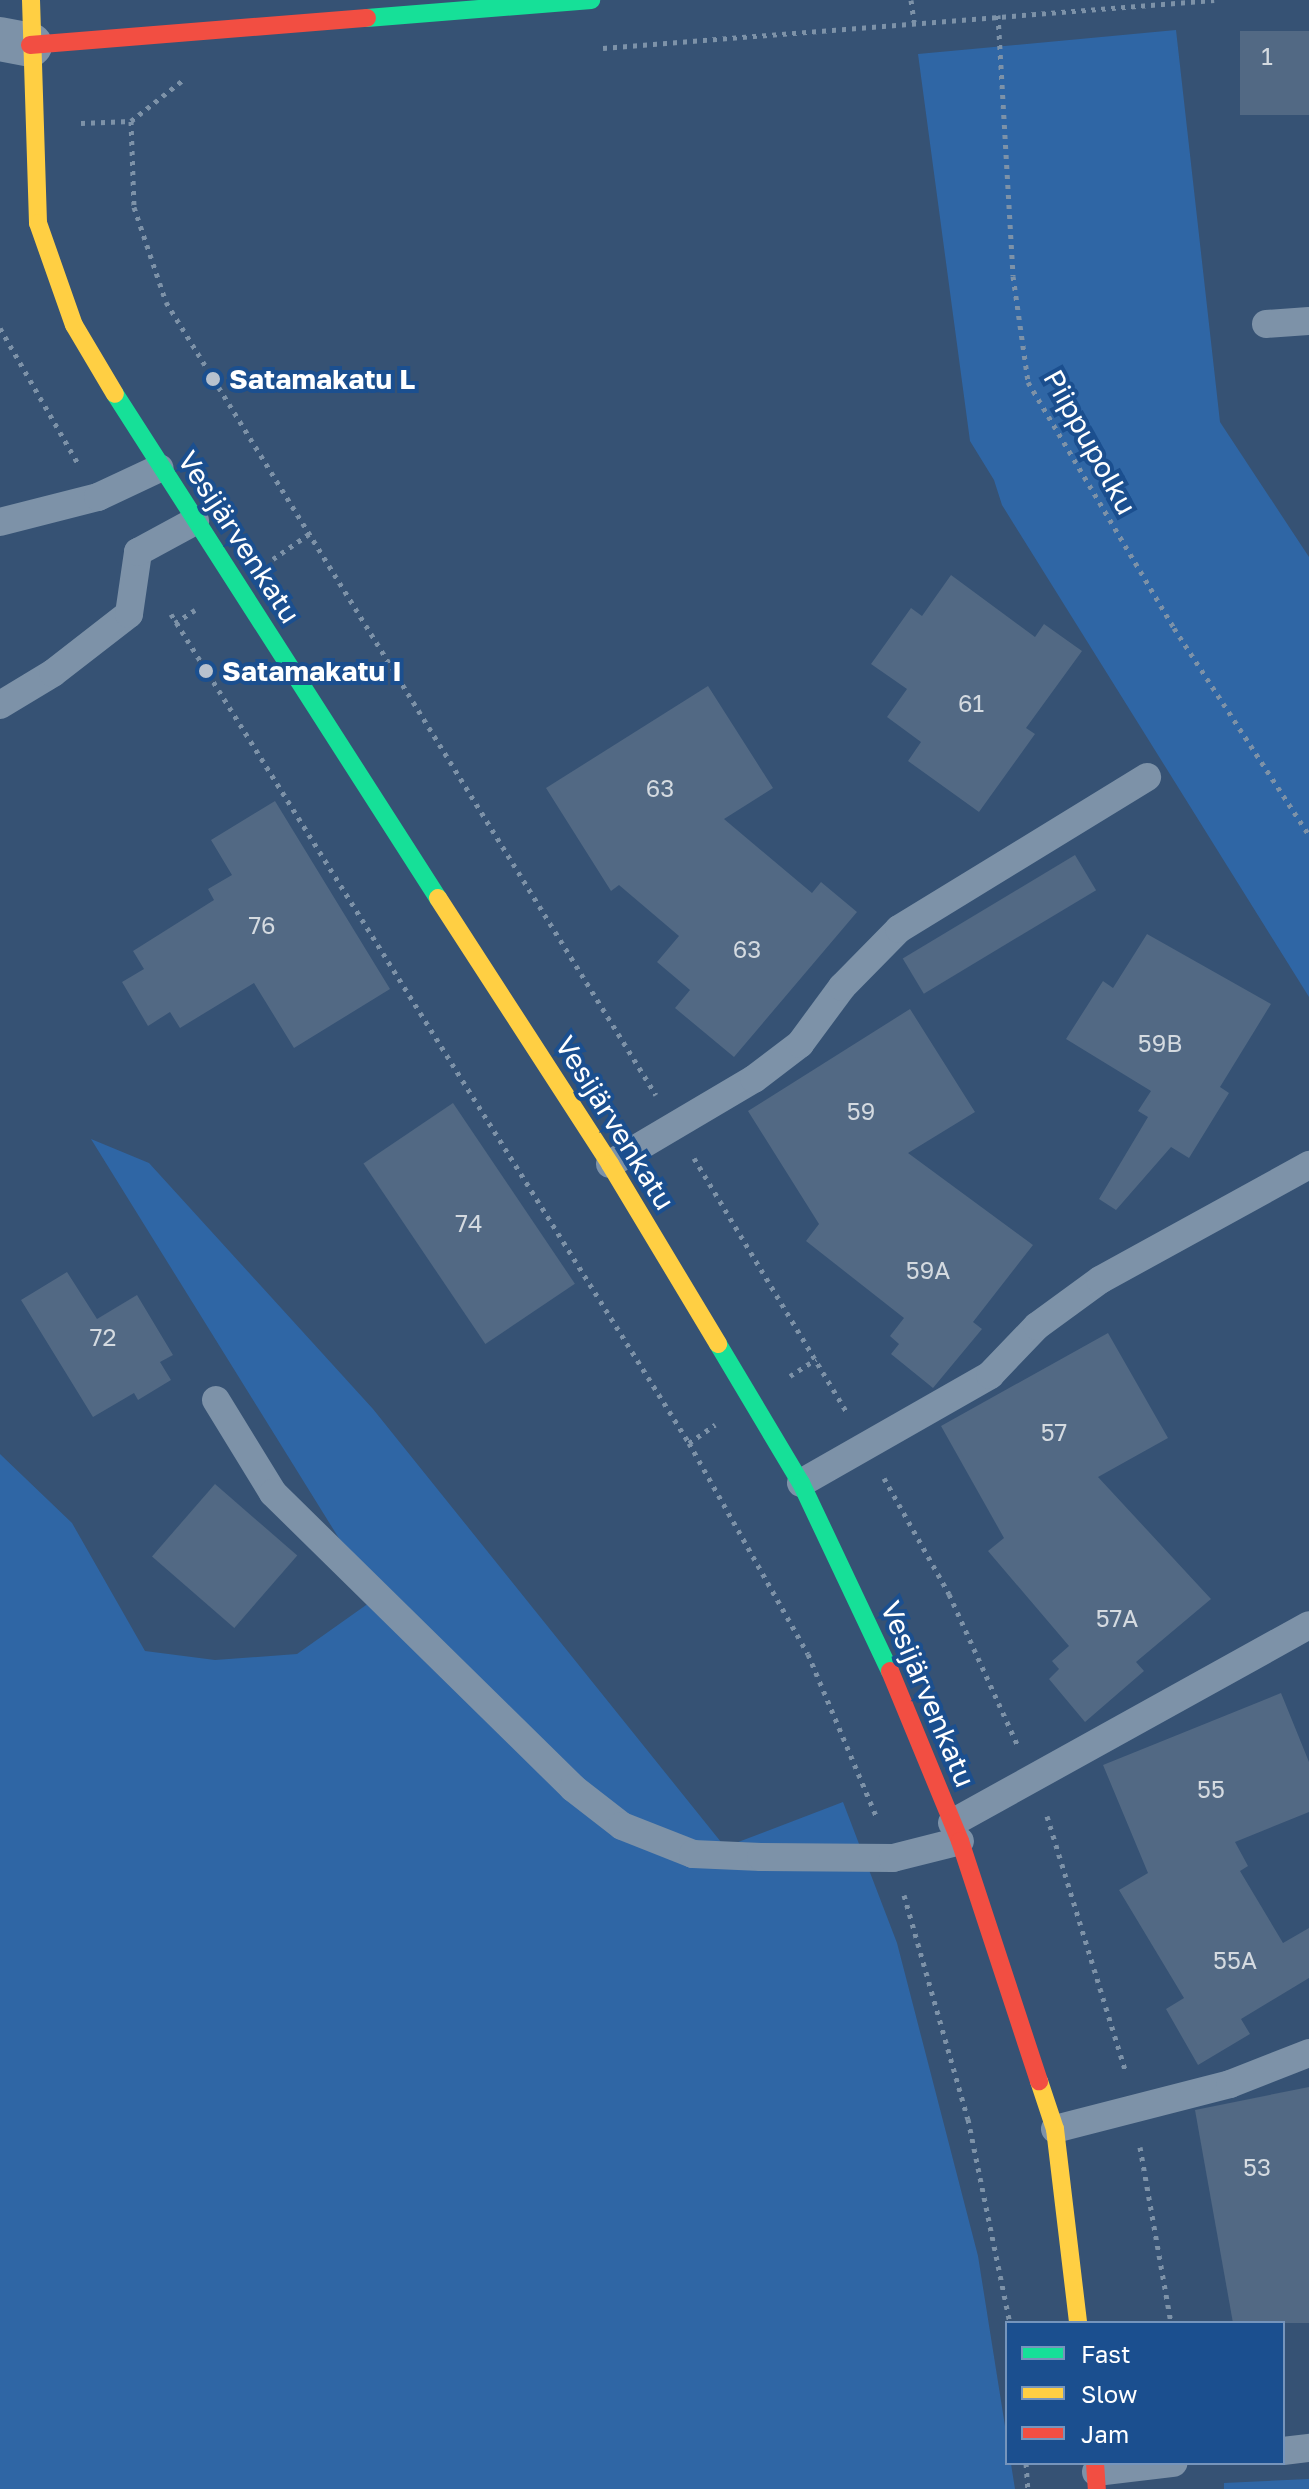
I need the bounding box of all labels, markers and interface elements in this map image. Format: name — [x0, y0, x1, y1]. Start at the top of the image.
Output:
house number: 1 — [1261, 42, 1273, 70]
place label: Satamakatu L — [229, 362, 415, 396]
street label: Piippupolku — [1036, 364, 1144, 520]
marker: Satamakatu L — [204, 370, 222, 388]
street label: Vesijärvenkatu — [171, 445, 307, 629]
place label: Satamakatu I — [222, 654, 402, 688]
marker: Satamakatu I — [197, 662, 215, 680]
house number: 61 — [958, 689, 984, 717]
house number: 63 — [646, 774, 674, 802]
house number: 76 — [248, 911, 276, 939]
house number: 63 — [733, 935, 761, 963]
house number: 59B — [1138, 1029, 1182, 1057]
street label: Vesijärvenkatu — [548, 1030, 682, 1216]
house number: 59 — [847, 1097, 875, 1125]
house number: 74 — [455, 1209, 483, 1237]
house number: 59A — [906, 1256, 950, 1284]
house number: 72 — [90, 1323, 116, 1351]
house number: 57 — [1041, 1418, 1067, 1446]
street label: Vesijärvenkatu — [874, 1596, 982, 1792]
house number: 57A — [1096, 1604, 1138, 1632]
house number: 55 — [1197, 1775, 1225, 1803]
house number: 55A — [1213, 1946, 1257, 1974]
house number: 53 — [1243, 2153, 1271, 2181]
legend — [1005, 2321, 1285, 2465]
text: Fast — [1081, 2339, 1131, 2368]
text: Slow — [1081, 2379, 1137, 2408]
text: Jam — [1081, 2419, 1129, 2448]

